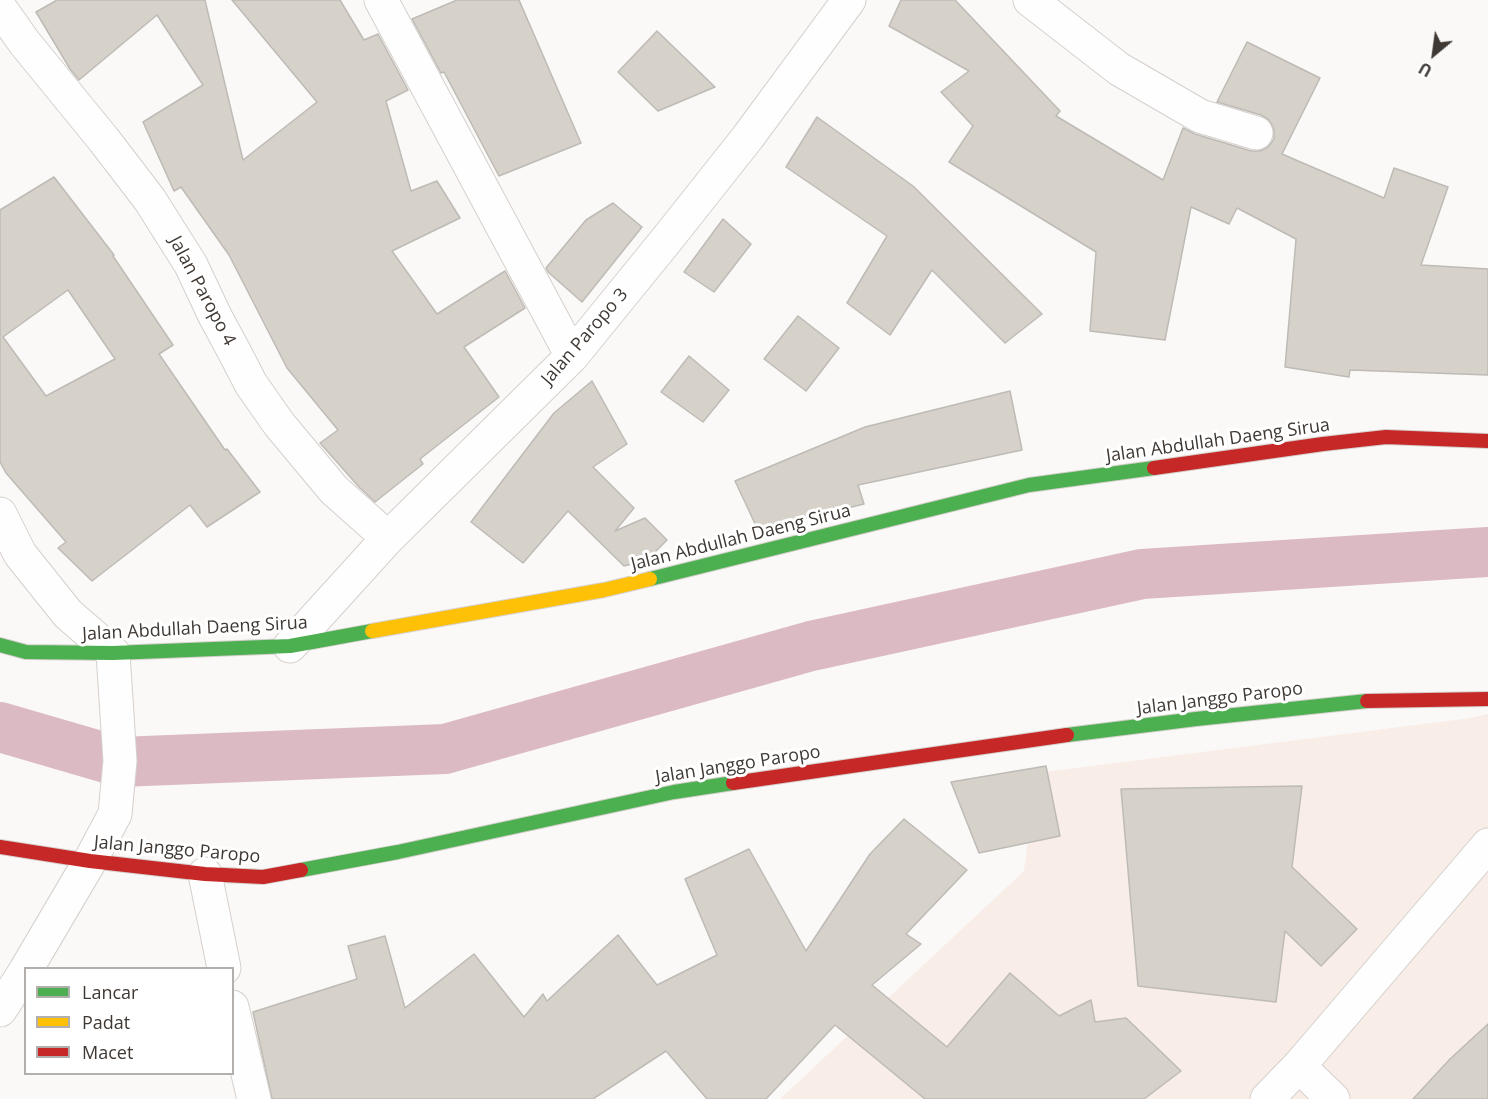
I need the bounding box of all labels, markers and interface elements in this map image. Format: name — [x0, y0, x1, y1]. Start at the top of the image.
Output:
north arrow — [1404, 24, 1464, 84]
text: U — [1415, 57, 1436, 82]
street label: Jalan Paropo 4 — [164, 233, 240, 349]
street label: Jalan Paropo 3 — [537, 284, 633, 390]
street label: Jalan Abdullah Daeng Sirua — [1105, 415, 1331, 467]
street label: Jalan Abdullah Daeng Sirua — [629, 500, 853, 576]
street label: Jalan Abdullah Daeng Sirua — [82, 612, 308, 646]
street label: Jalan Janggo Paropo — [1136, 678, 1304, 720]
street label: Jalan Janggo Paropo — [654, 741, 822, 789]
street label: Jalan Janggo Paropo — [93, 832, 261, 868]
legend — [24, 967, 234, 1075]
text: Lancar — [82, 980, 138, 1004]
text: Padat — [82, 1010, 130, 1034]
text: Macet — [82, 1040, 133, 1064]

